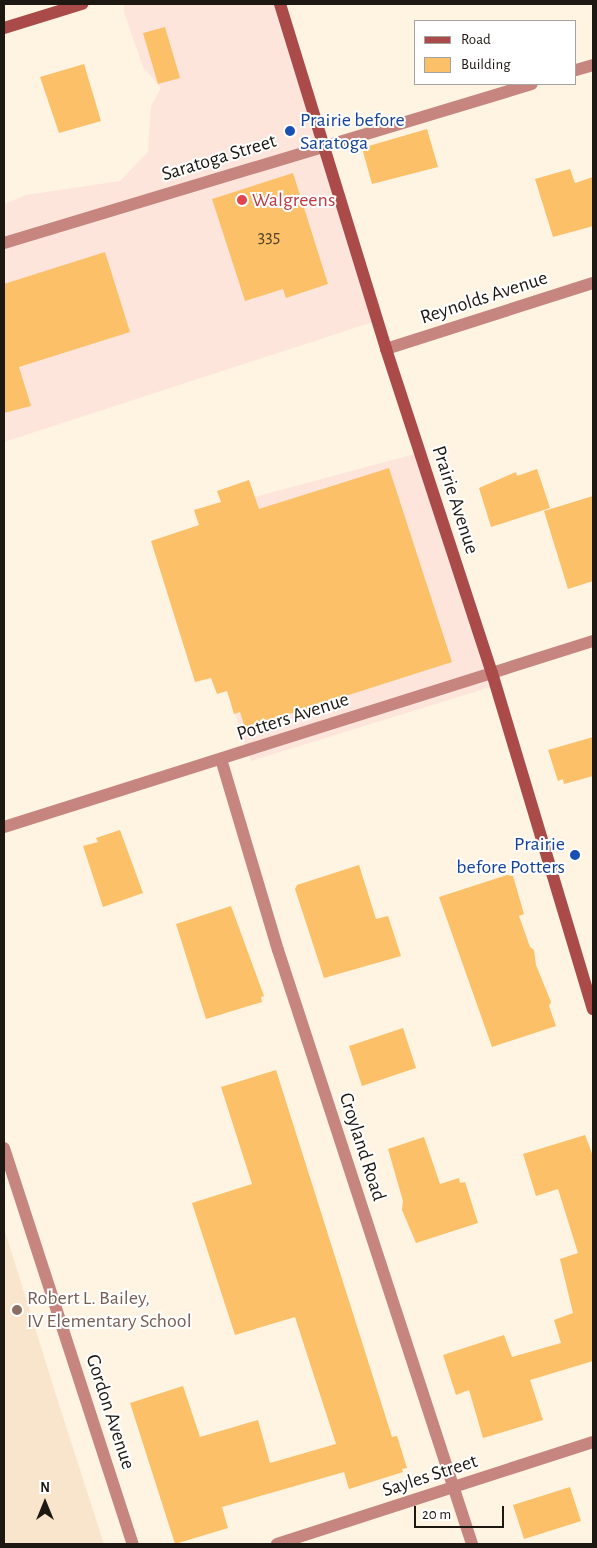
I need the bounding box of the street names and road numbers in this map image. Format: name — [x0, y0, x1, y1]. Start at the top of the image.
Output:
street label: Saratoga Street — [159, 129, 279, 187]
street label: Reynolds Avenue — [417, 266, 551, 330]
street label: Prairie Avenue — [426, 443, 484, 557]
street label: Potters Avenue — [234, 688, 352, 746]
street label: Croyland Road — [333, 1090, 391, 1204]
street label: Gordon Avenue — [80, 1351, 140, 1473]
street label: Sayles Street — [379, 1449, 481, 1503]

